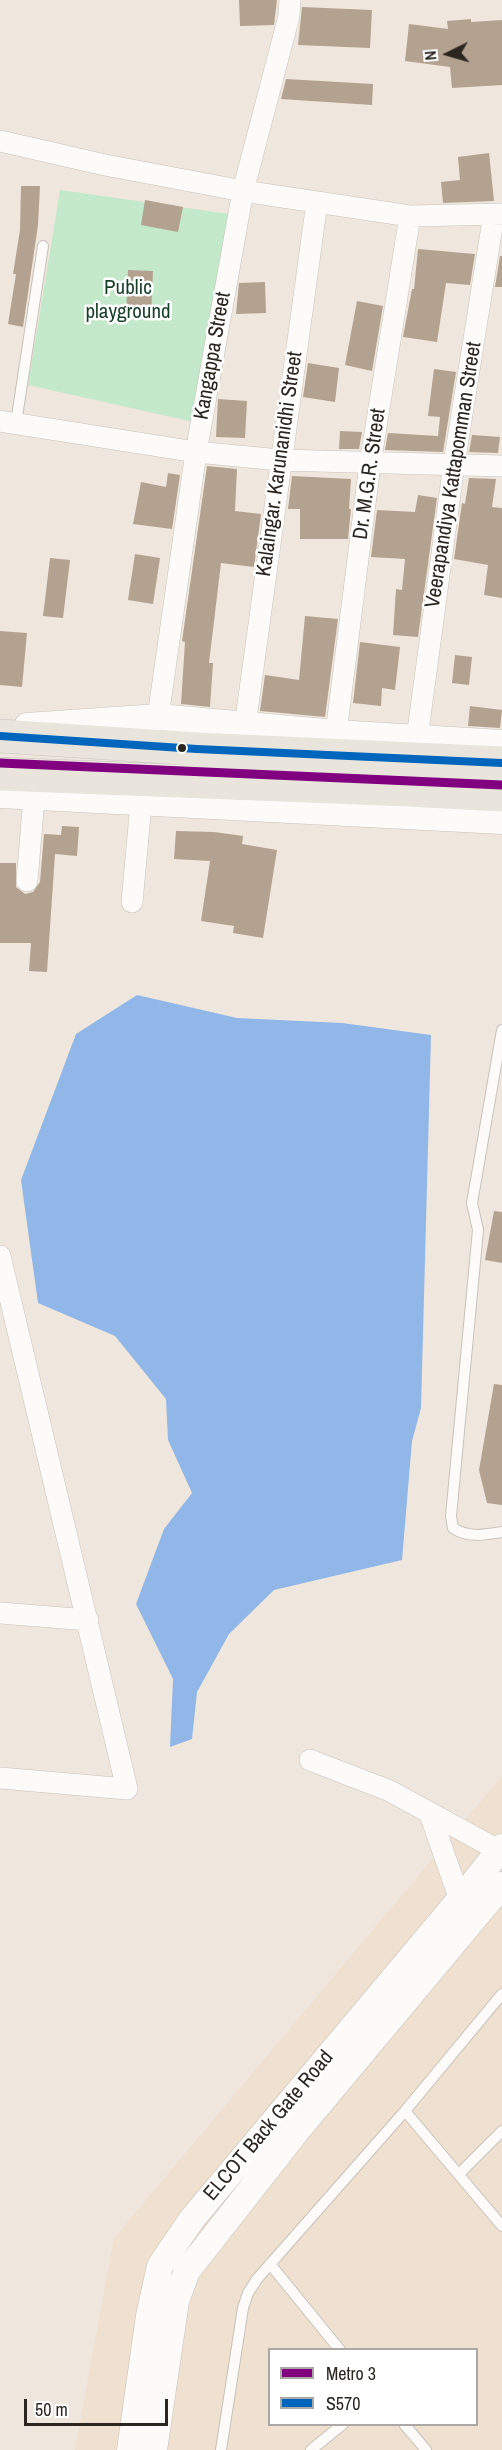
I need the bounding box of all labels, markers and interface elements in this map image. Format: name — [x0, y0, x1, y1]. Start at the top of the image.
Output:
north arrow — [418, 24, 478, 84]
text: N — [419, 50, 441, 61]
park label: Public playground — [85, 275, 171, 325]
street label: Kangappa Street — [189, 290, 237, 422]
street label: Veerapandiya Kattapomman Street — [421, 340, 487, 610]
street label: Kalaingar. Karunanidhi Street — [252, 350, 308, 578]
street label: Dr. M.G.R. Street — [348, 407, 392, 541]
unlabelled marker — [176, 742, 188, 754]
street label: ELCOT Back Gate Road — [199, 2046, 339, 2206]
legend — [268, 2348, 478, 2426]
text: Metro 3 — [326, 2361, 376, 2386]
scale bar — [27, 2387, 171, 2425]
text: S570 — [326, 2391, 360, 2416]
text: 50 m — [35, 2397, 68, 2422]

